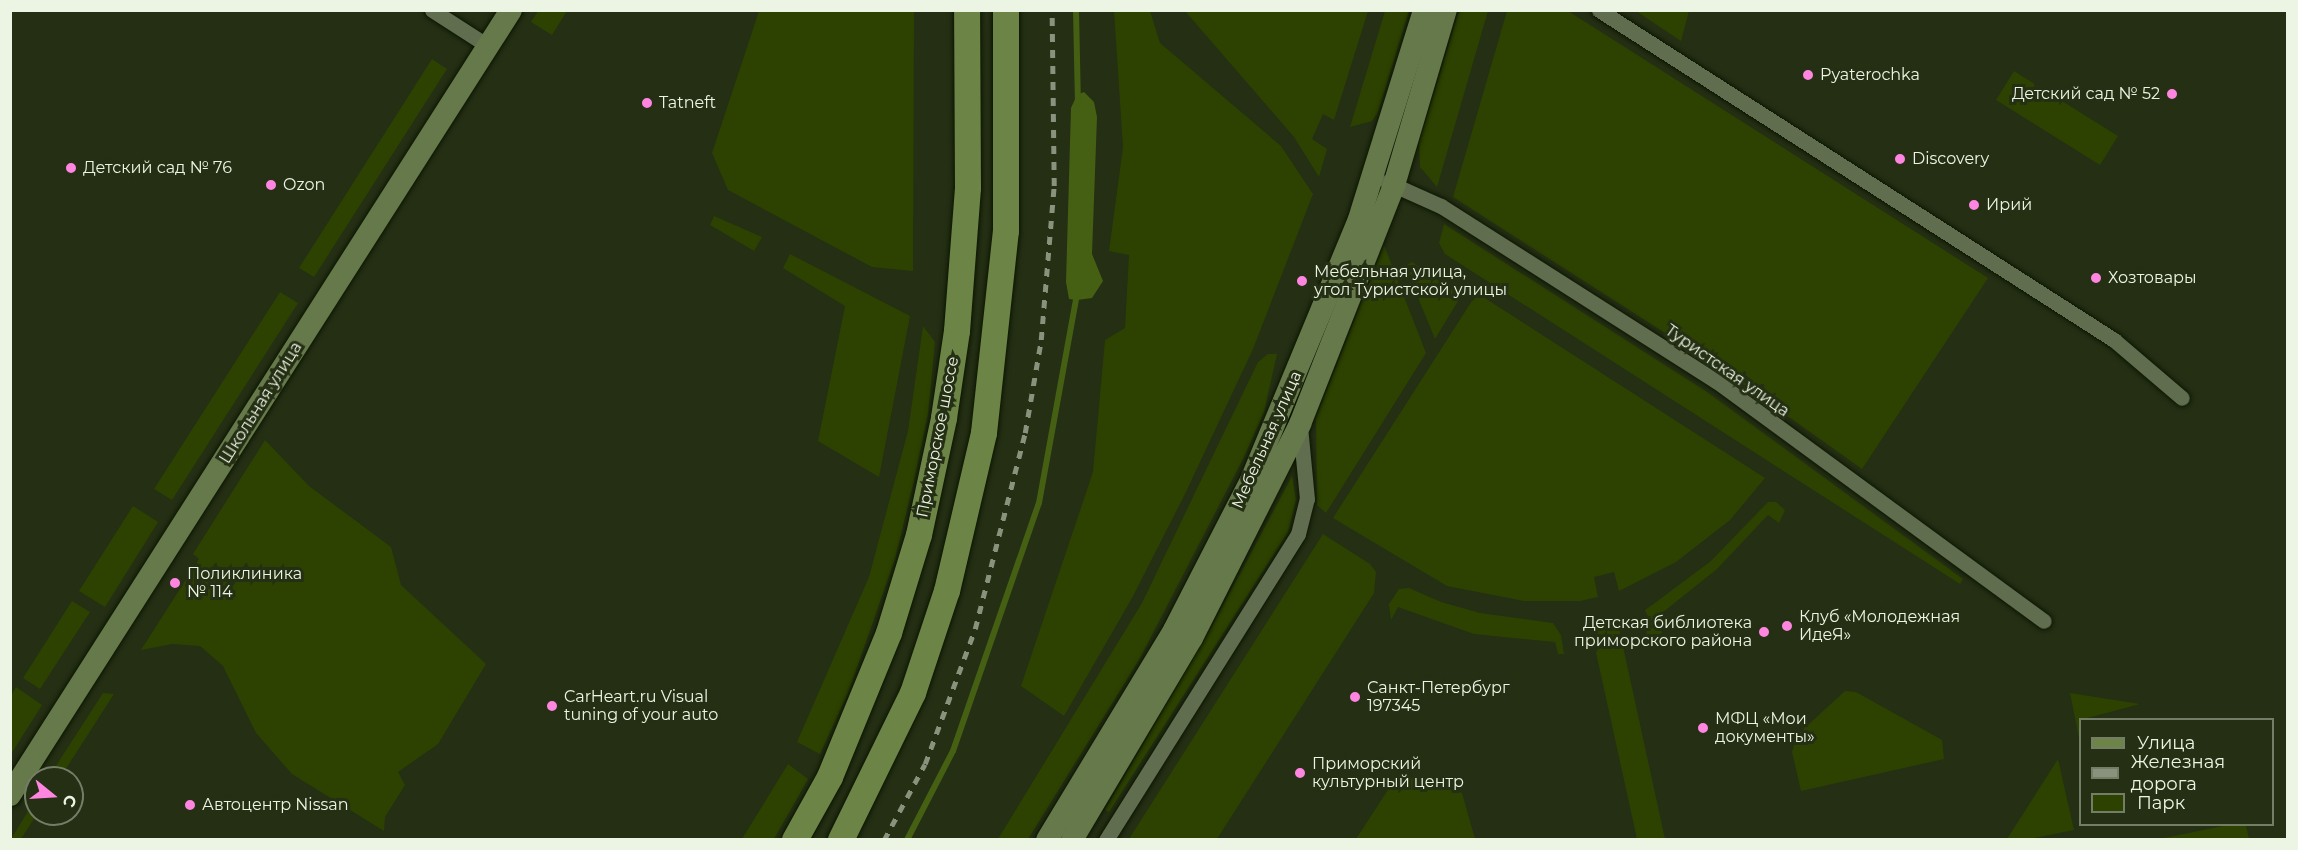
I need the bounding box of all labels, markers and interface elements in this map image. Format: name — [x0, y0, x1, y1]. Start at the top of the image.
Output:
place label: Pyaterochka — [1820, 65, 1920, 85]
marker: Pyaterochka — [1801, 68, 1815, 82]
place label: Детский сад № 52 — [2012, 84, 2160, 104]
marker: Детский сад № 52 — [2165, 87, 2179, 101]
place label: Tatneft — [659, 93, 716, 113]
marker: Tatneft — [640, 96, 654, 110]
place label: Discovery — [1912, 149, 1989, 169]
marker: Discovery — [1893, 152, 1907, 166]
place label: Детский сад № 76 — [83, 158, 232, 178]
marker: Детский сад № 76 — [64, 161, 78, 175]
place label: Ozon — [283, 175, 325, 195]
marker: Ozon — [264, 178, 278, 192]
place label: Ирий — [1986, 195, 2032, 215]
marker: Ирий — [1967, 198, 1981, 212]
place label: Мебельная улица, угол Туристской улицы — [1314, 262, 1507, 300]
place label: Хозтовары — [2108, 268, 2197, 288]
marker: Хозтовары — [2089, 271, 2103, 285]
marker: Мебельная улица, угол Туристской улицы — [1295, 274, 1309, 288]
street label: Туристская улица — [1661, 321, 1793, 421]
street label: Школьная улица — [216, 339, 306, 467]
street label: Приморское шоссе — [913, 355, 963, 519]
street label: Мебельная улица — [1228, 368, 1306, 512]
place label: Поликлиника № 114 — [187, 564, 302, 602]
marker: Поликлиника № 114 — [168, 576, 182, 590]
place label: Клуб «Молодежная ИдеЯ» — [1799, 607, 1960, 645]
place label: Детская библиотека приморского района — [1574, 613, 1752, 651]
marker: Клуб «Молодежная ИдеЯ» — [1780, 619, 1794, 633]
marker: Детская библиотека приморского района — [1757, 625, 1771, 639]
place label: Санкт-Петербург 197345 — [1367, 678, 1509, 716]
place label: CarHeart.ru Visual tuning of your auto — [564, 687, 718, 725]
marker: Санкт-Петербург 197345 — [1348, 690, 1362, 704]
marker: CarHeart.ru Visual tuning of your auto — [545, 699, 559, 713]
place label: МФЦ «Мои документы» — [1715, 709, 1815, 747]
legend — [2079, 718, 2274, 826]
marker: МФЦ «Мои документы» — [1696, 721, 1710, 735]
text: Улица — [2137, 732, 2195, 754]
text: Железная дорога — [2131, 751, 2225, 795]
place label: Приморский культурный центр — [1312, 754, 1464, 792]
north arrow — [24, 766, 84, 826]
marker: Приморский культурный центр — [1293, 766, 1307, 780]
text: Парк — [2137, 792, 2185, 814]
text: С — [59, 793, 81, 810]
place label: Автоцентр Nissan — [202, 795, 349, 815]
marker: Автоцентр Nissan — [183, 798, 197, 812]

